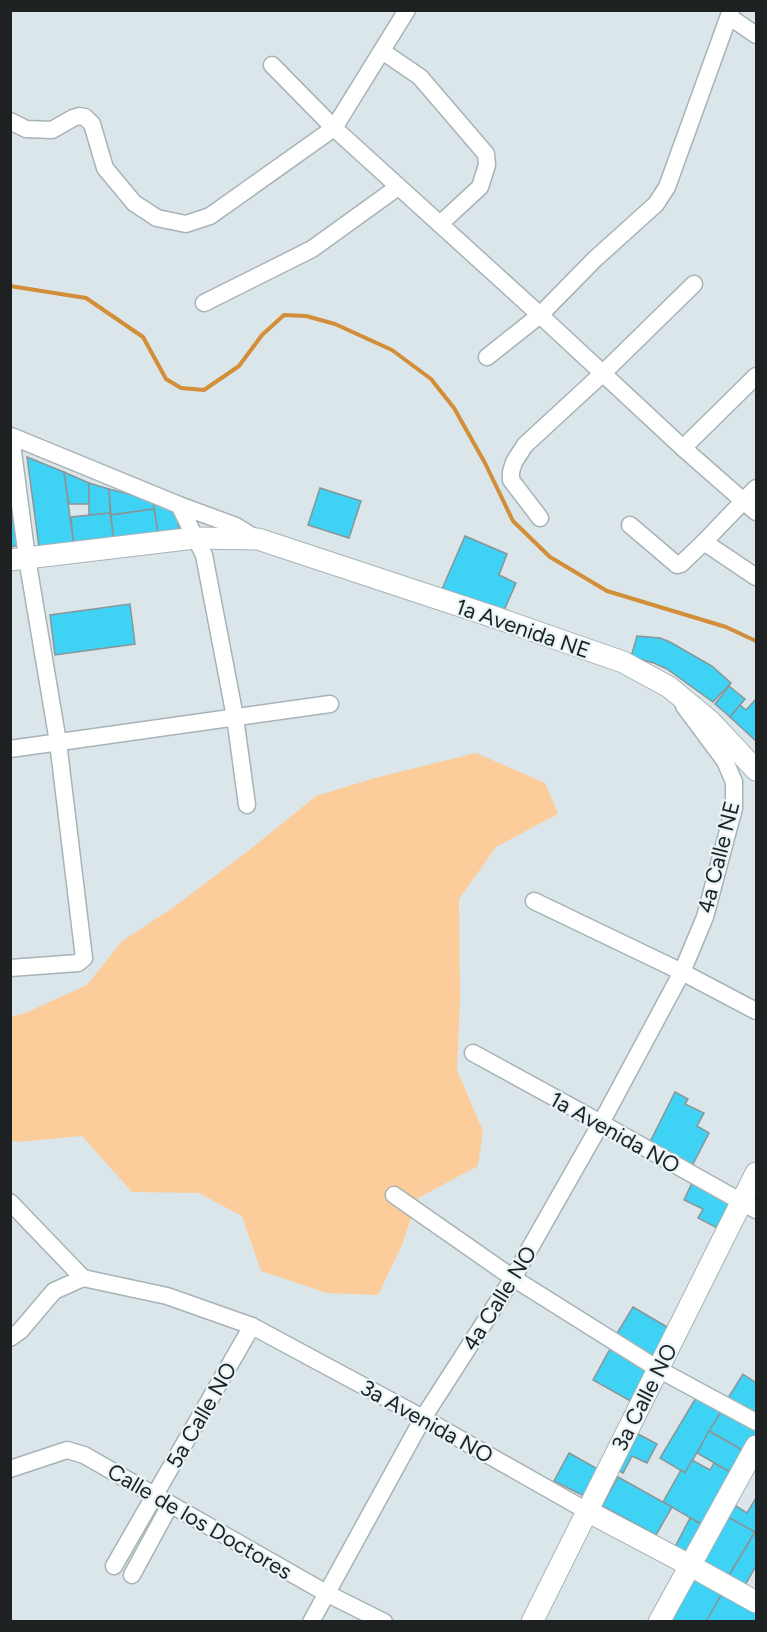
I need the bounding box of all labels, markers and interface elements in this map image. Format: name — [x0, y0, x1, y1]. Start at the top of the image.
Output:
street label: 1a Avenida NE — [452, 593, 594, 664]
street label: 4a Calle NE — [692, 798, 745, 916]
street label: 1a Avenida NO — [545, 1086, 685, 1179]
street label: 4a Calle NO — [457, 1241, 542, 1356]
street label: 3a Calle NO — [606, 1339, 683, 1455]
street label: 5a Calle NO — [160, 1358, 243, 1473]
street label: 3a Avenida NO — [356, 1374, 498, 1469]
street label: Calle de los Doctores — [103, 1458, 297, 1585]

